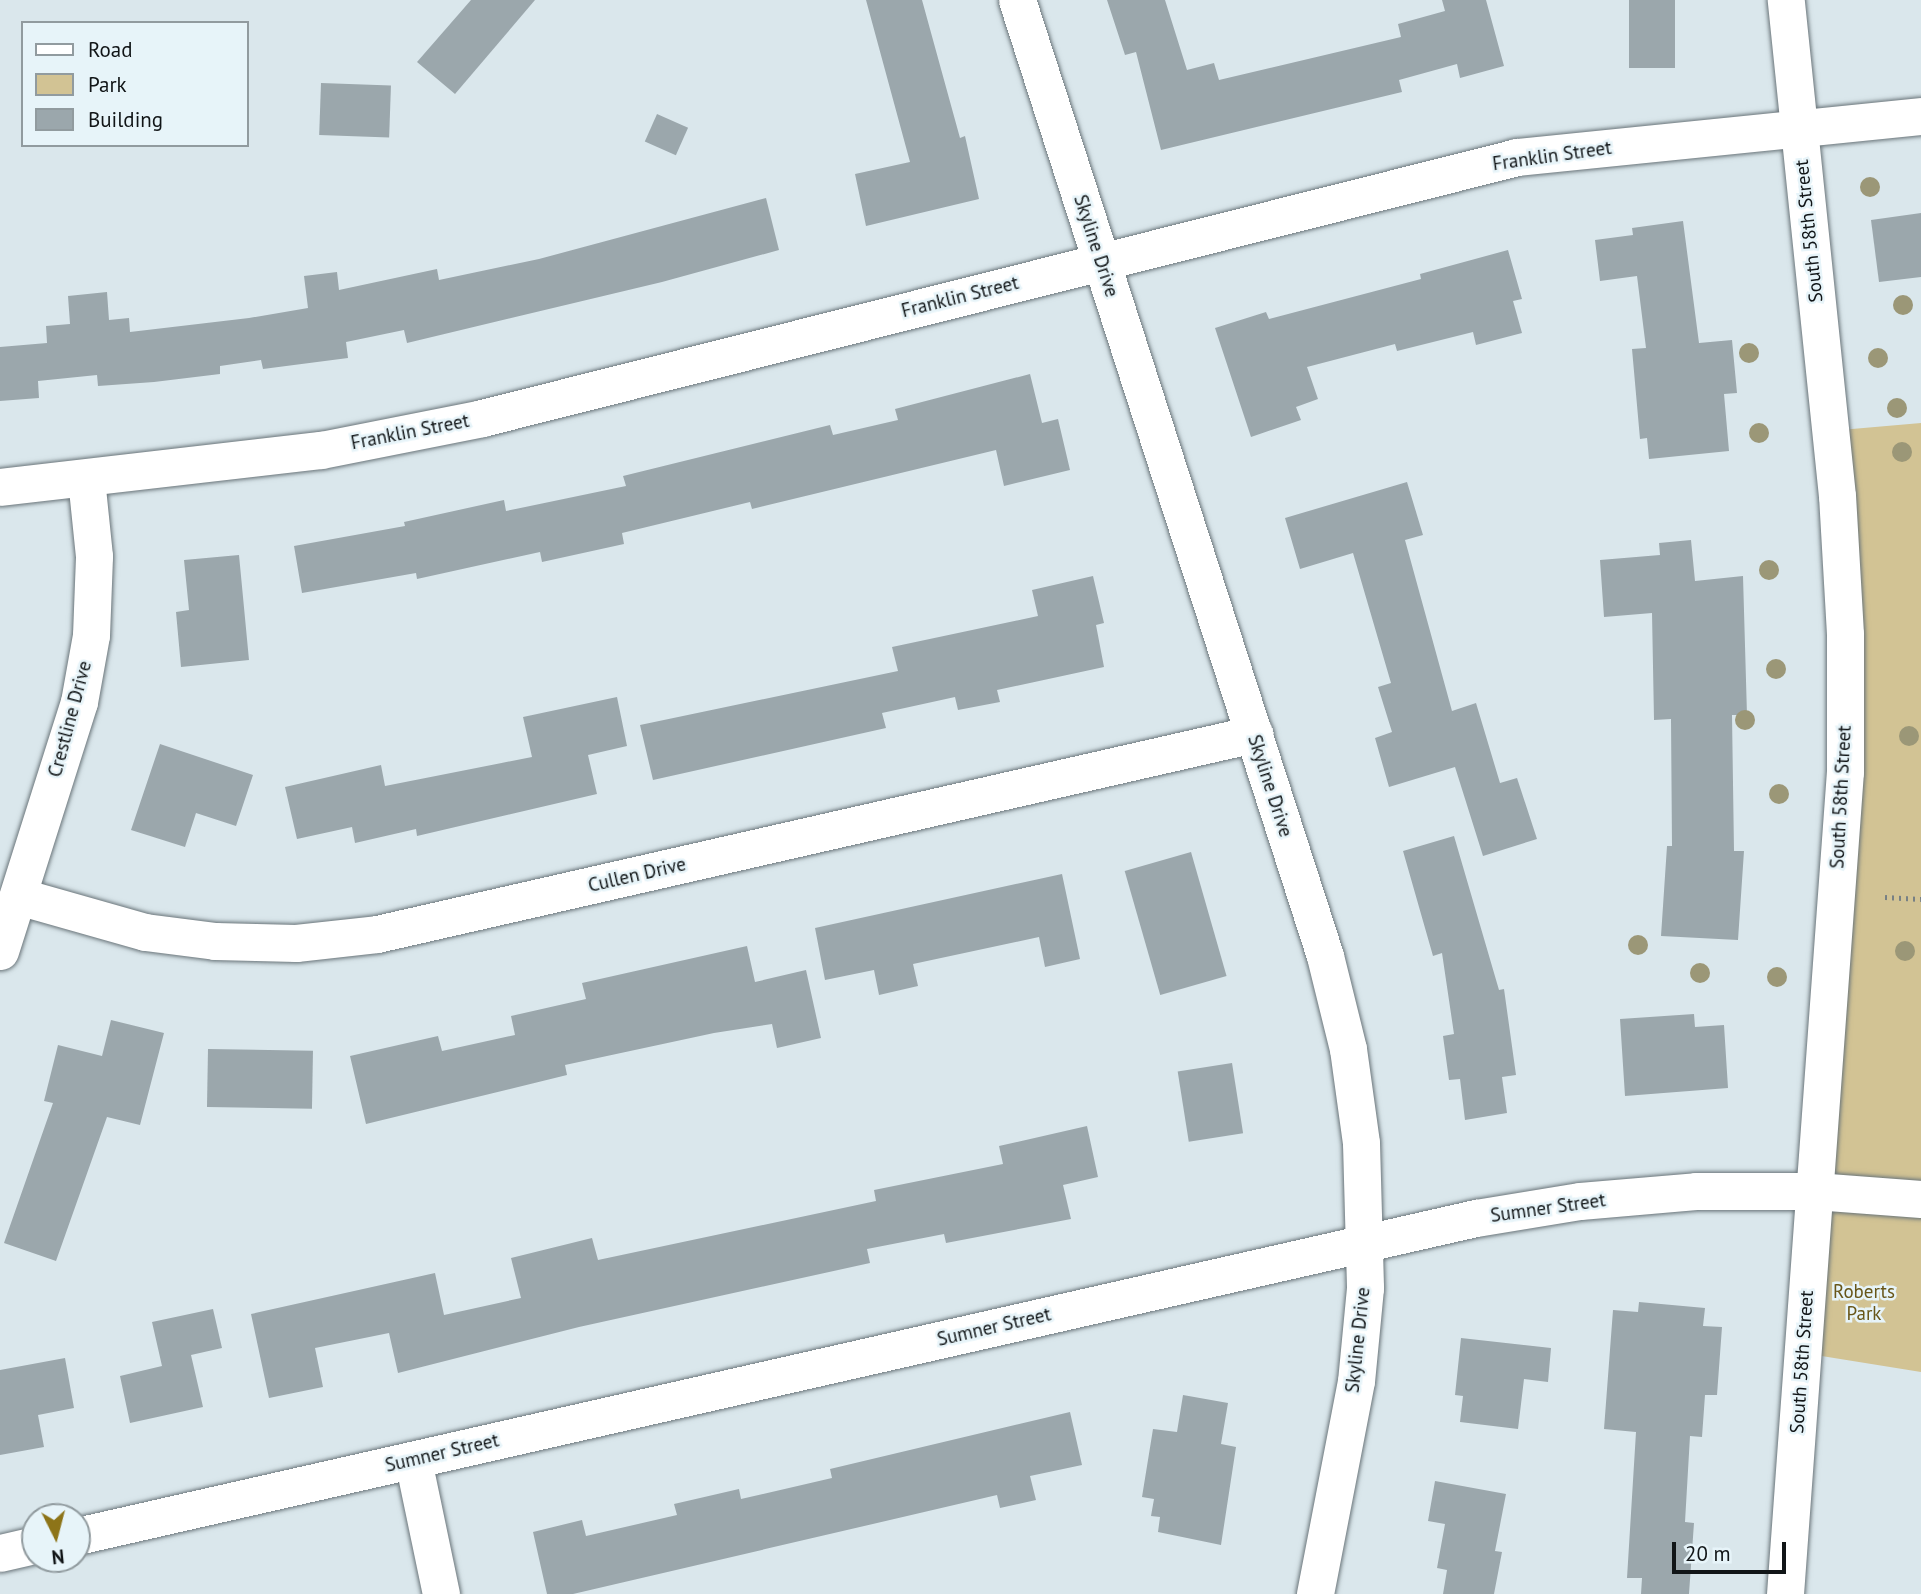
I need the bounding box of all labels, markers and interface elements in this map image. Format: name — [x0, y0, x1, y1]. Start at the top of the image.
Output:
legend — [21, 21, 248, 147]
text: Road — [88, 36, 132, 63]
text: Park — [88, 71, 127, 98]
text: Building — [88, 106, 163, 133]
street label: Franklin Street — [1491, 136, 1613, 176]
street label: South 58th Street — [1790, 158, 1828, 304]
street label: Skyline Drive — [1069, 192, 1123, 300]
street label: Franklin Street — [899, 271, 1021, 323]
street label: Franklin Street — [349, 409, 471, 455]
street label: Crestline Drive — [44, 658, 96, 780]
street label: South 58th Street — [1826, 725, 1856, 869]
street label: Skyline Drive — [1243, 732, 1297, 840]
street label: Cullen Drive — [586, 853, 688, 897]
street label: Sumner Street — [1489, 1189, 1607, 1227]
park label: Roberts Park — [1833, 1281, 1895, 1325]
street label: Skyline Drive — [1341, 1286, 1375, 1394]
street label: South 58th Street — [1786, 1290, 1818, 1434]
street label: Sumner Street — [935, 1303, 1053, 1351]
street label: Sumner Street — [383, 1429, 501, 1477]
north arrow — [21, 1503, 91, 1573]
scale bar — [1676, 1528, 1790, 1572]
text: 20 m — [1685, 1540, 1731, 1567]
text: N — [51, 1544, 65, 1569]

